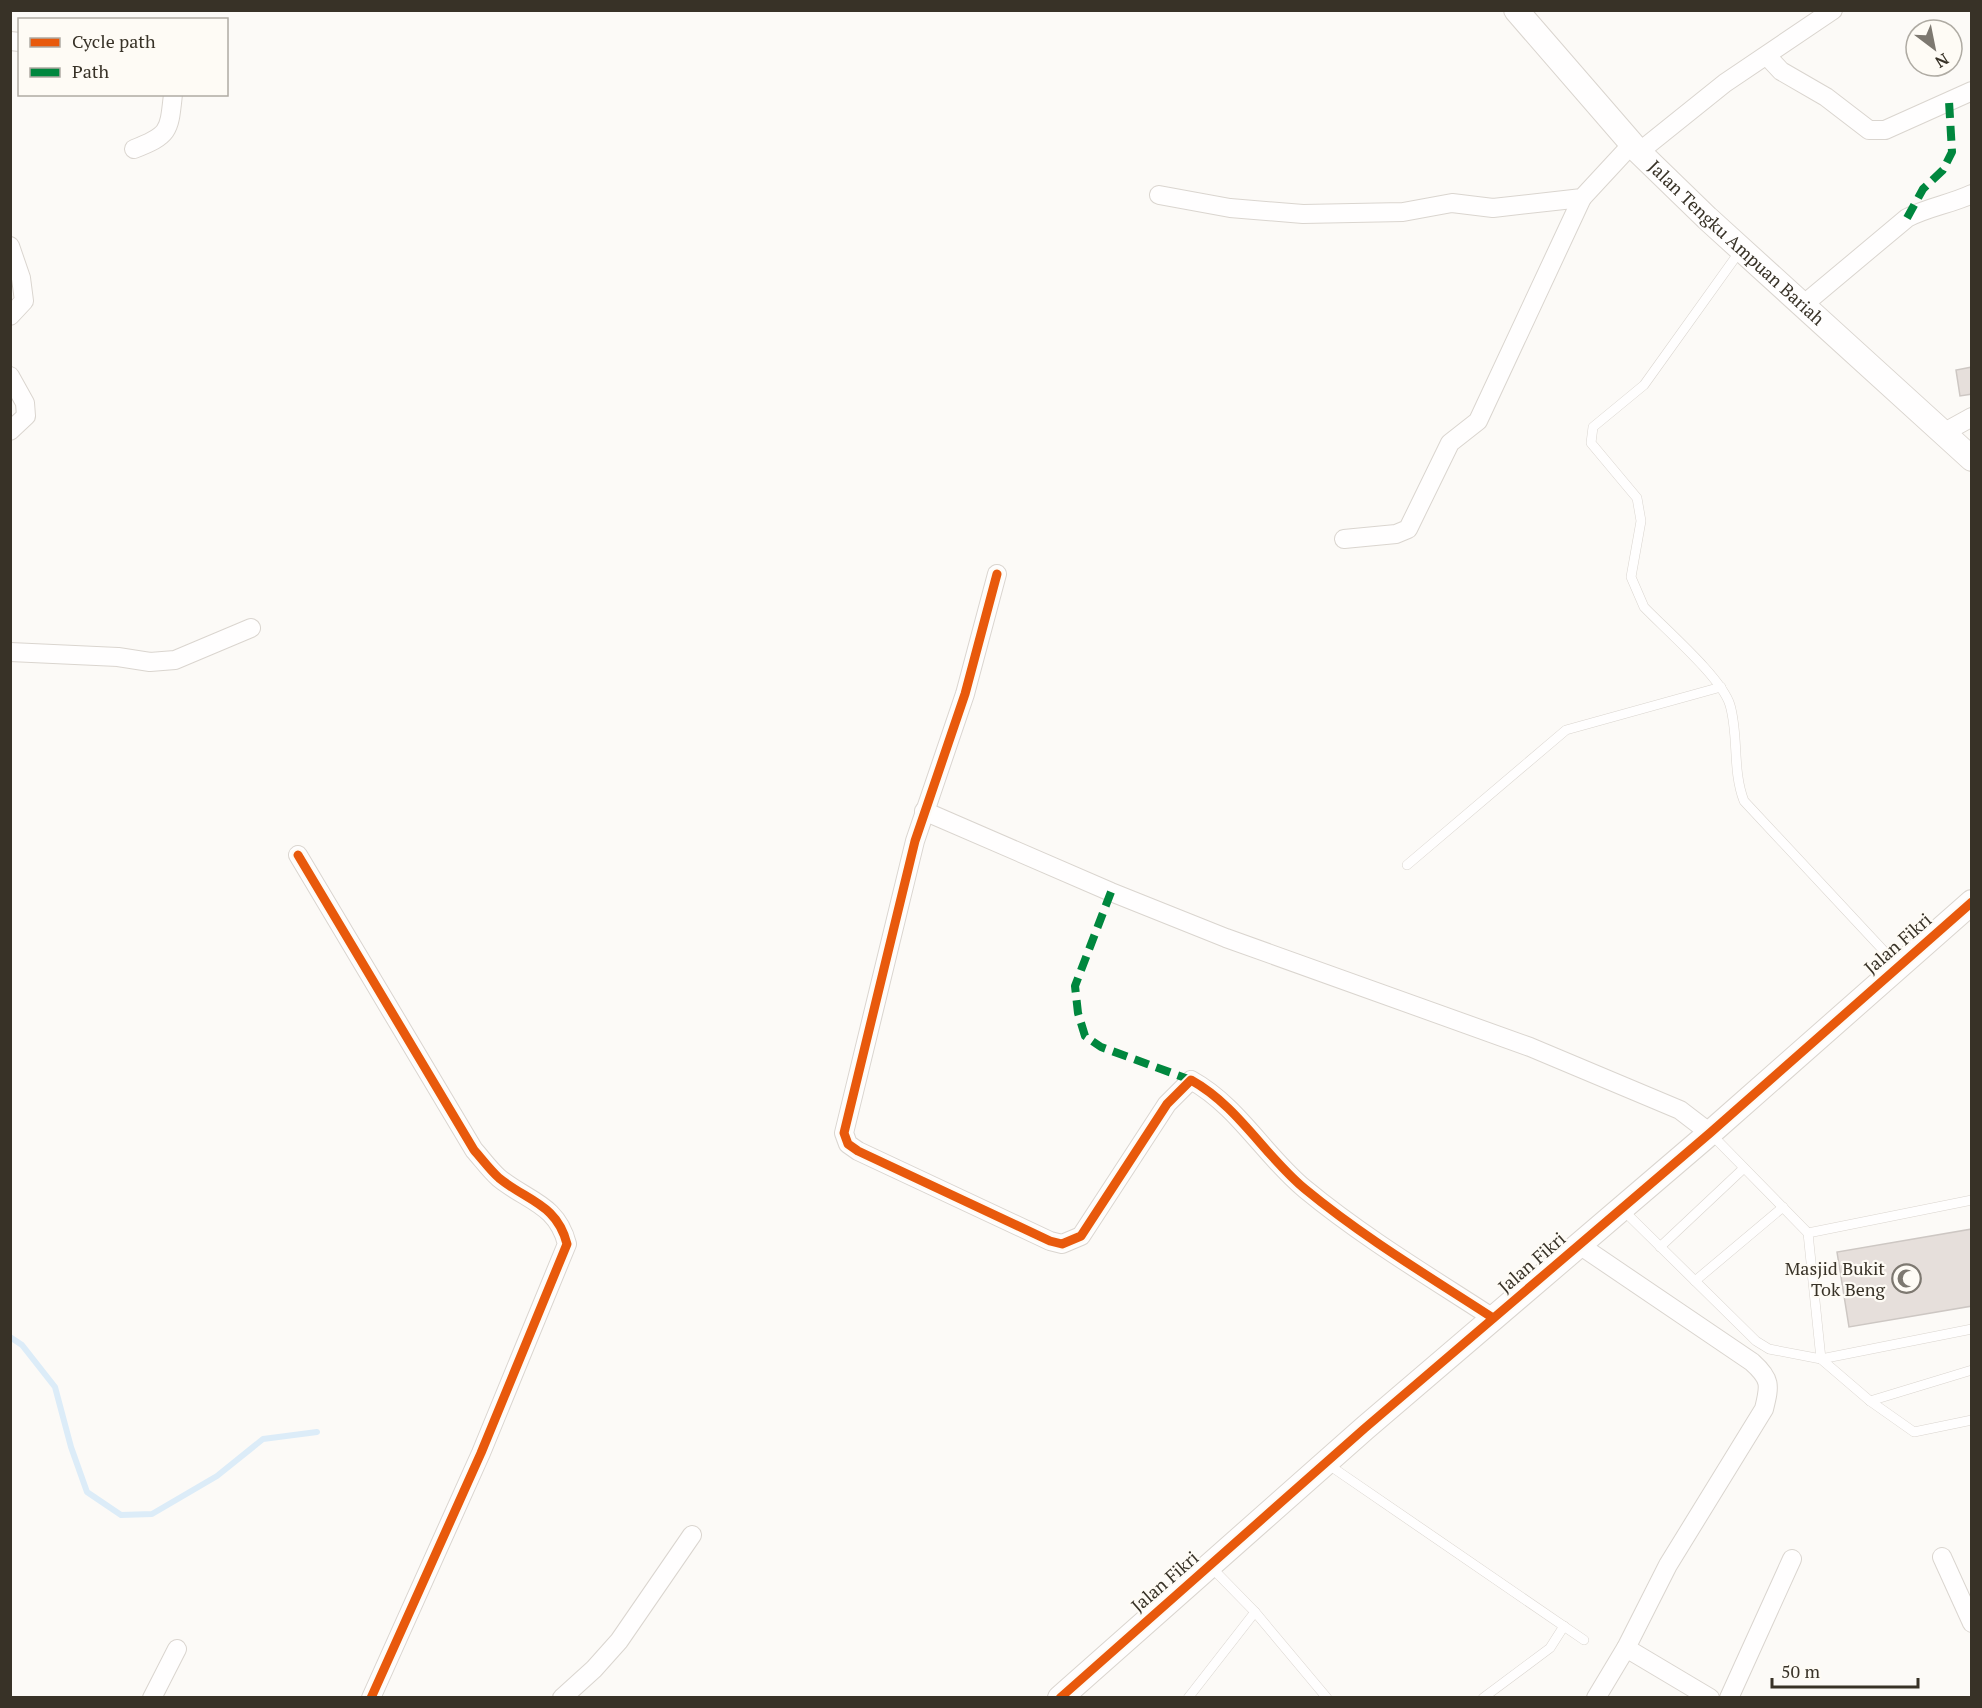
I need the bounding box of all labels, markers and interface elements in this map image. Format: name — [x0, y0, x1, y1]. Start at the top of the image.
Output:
legend — [18, 18, 228, 96]
north arrow — [1904, 18, 1964, 78]
text: Cycle path — [72, 29, 156, 53]
text: N — [1931, 48, 1953, 73]
text: Path — [72, 59, 109, 83]
street label: Jalan Tengku Ampuan Bariah — [1643, 154, 1830, 330]
street label: Jalan Fikri — [1859, 907, 1936, 979]
street label: Jalan Fikri — [1493, 1226, 1570, 1298]
place label: Masjid Bukit Tok Beng — [1785, 1256, 1886, 1301]
mosque icon: Masjid Bukit Tok Beng — [1890, 1263, 1922, 1295]
street label: Jalan Fikri — [1126, 1545, 1203, 1617]
scale bar — [1772, 1651, 1918, 1689]
text: 50 m — [1781, 1659, 1821, 1683]

